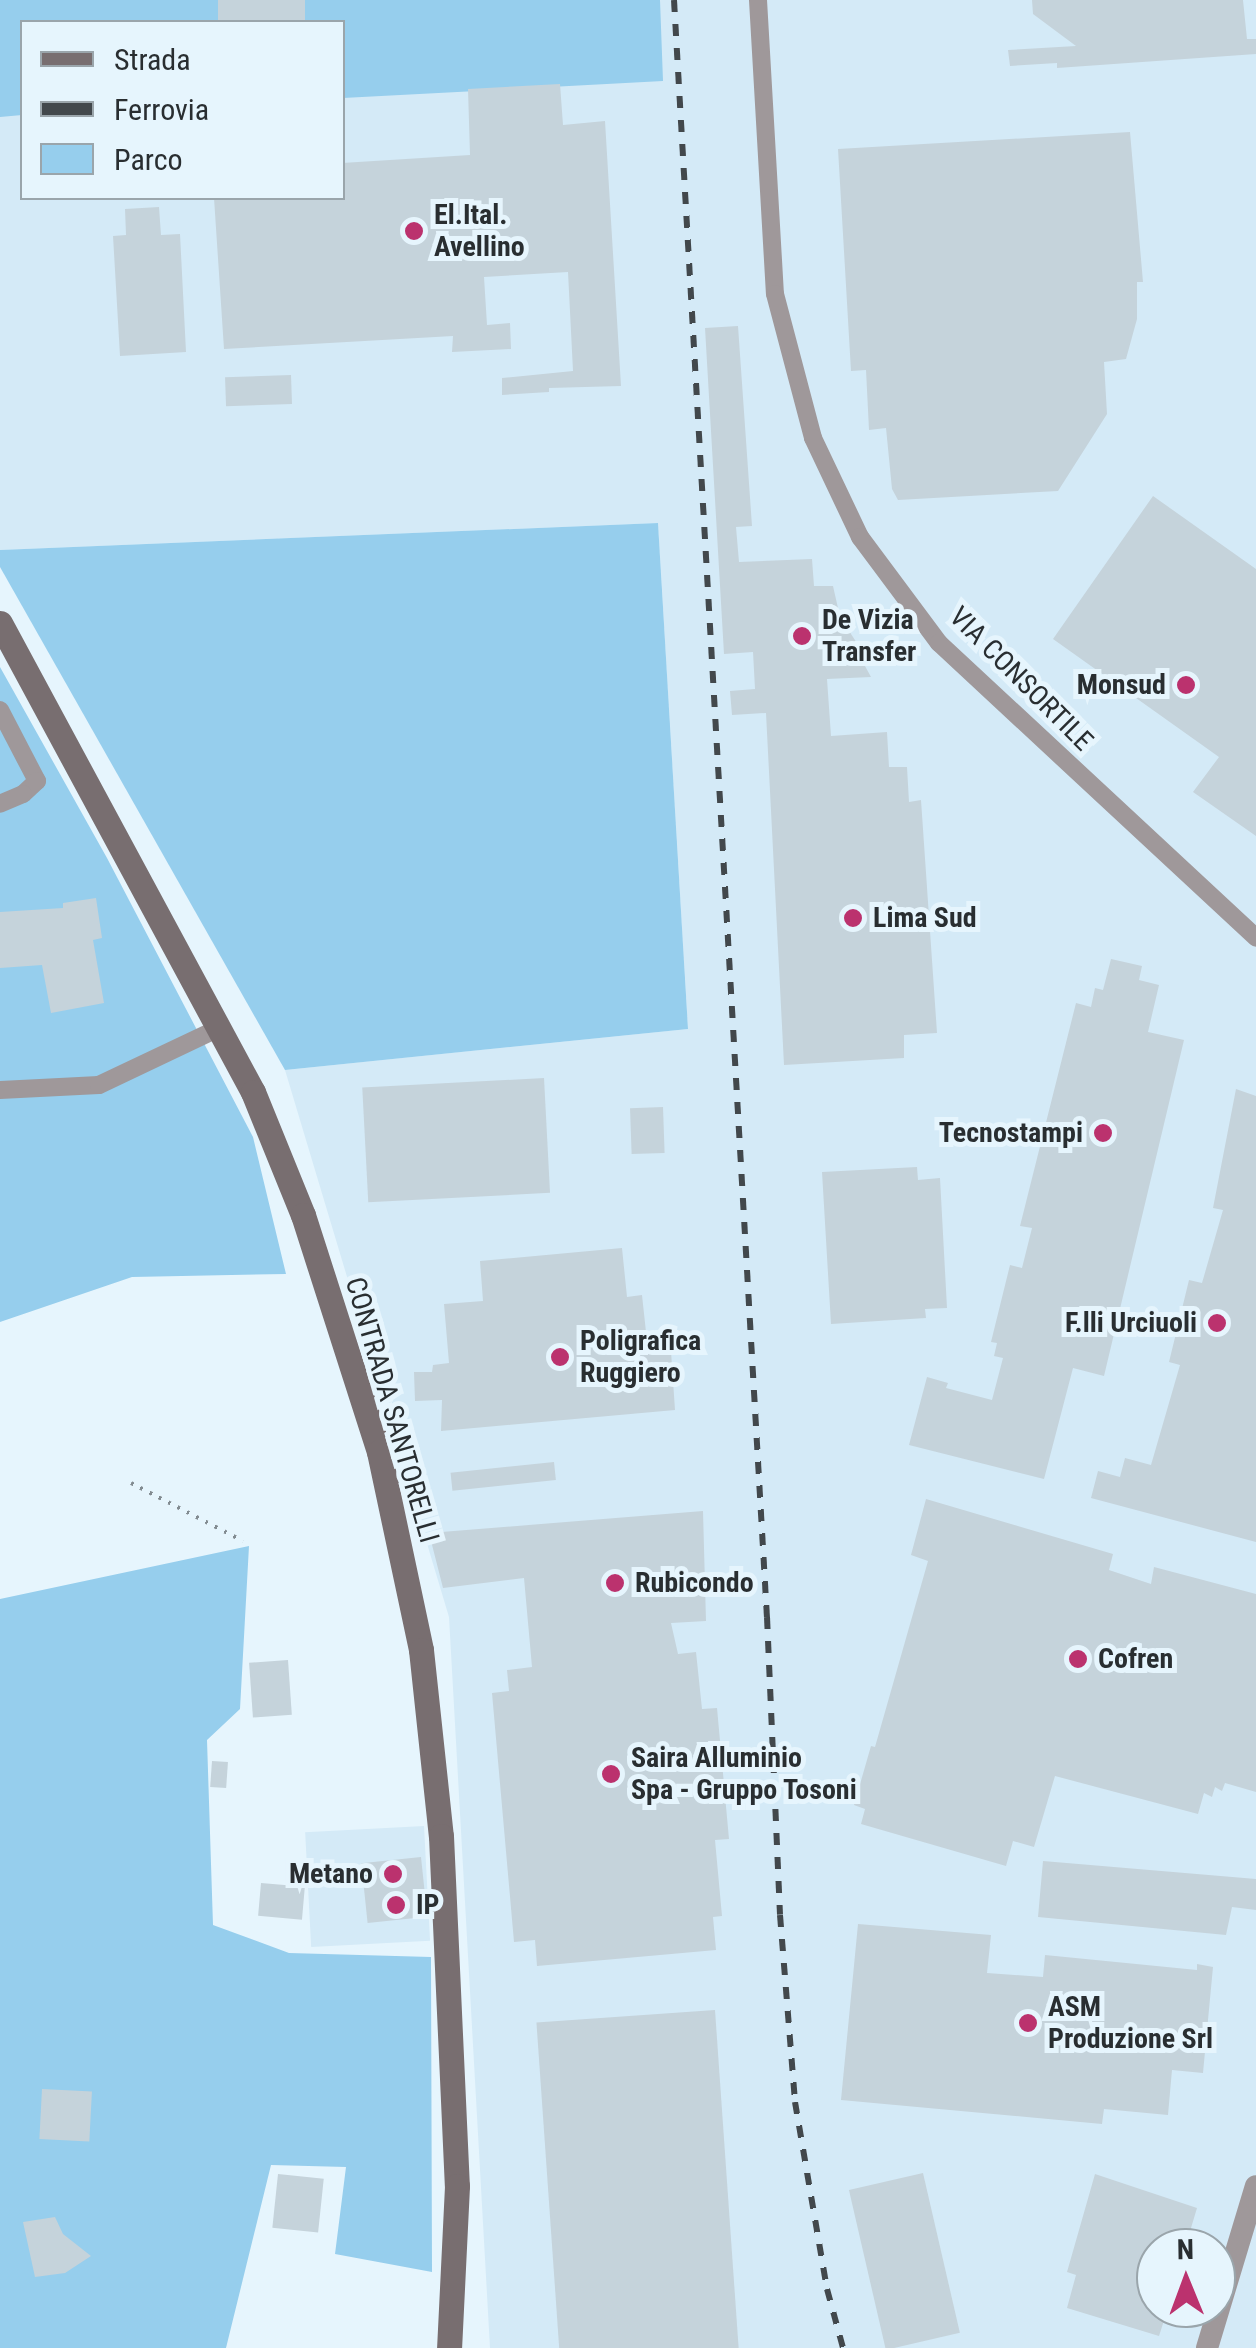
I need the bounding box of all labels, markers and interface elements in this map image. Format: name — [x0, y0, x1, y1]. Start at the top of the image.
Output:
legend — [20, 20, 345, 200]
text: Strada — [114, 42, 191, 77]
text: Ferrovia — [114, 92, 209, 127]
text: Parco — [114, 142, 183, 177]
place label: El.Ital. Avellino — [434, 198, 525, 264]
marker: El.Ital. Avellino — [403, 220, 425, 242]
street label: VIA CONSORTILE — [942, 600, 1100, 758]
place label: De Vizia Transfer — [822, 603, 916, 669]
marker: De Vizia Transfer — [791, 625, 813, 647]
place label: Monsud — [1077, 668, 1166, 702]
marker: Monsud — [1175, 674, 1197, 696]
place label: Lima Sud — [873, 901, 977, 935]
marker: Lima Sud — [842, 907, 864, 929]
place label: Tecnostampi — [939, 1116, 1083, 1150]
marker: Tecnostampi — [1092, 1122, 1114, 1144]
street label: CONTRADA SANTORELLI — [338, 1273, 446, 1547]
place label: F.lli Urciuoli — [1065, 1306, 1197, 1340]
marker: F.lli Urciuoli — [1206, 1312, 1228, 1334]
place label: Poligrafica Ruggiero — [580, 1324, 701, 1390]
marker: Poligrafica Ruggiero — [549, 1346, 571, 1368]
place label: Rubicondo — [635, 1566, 754, 1600]
marker: Rubicondo — [604, 1572, 626, 1594]
place label: Cofren — [1098, 1642, 1173, 1676]
marker: Cofren — [1067, 1648, 1089, 1670]
place label: Saira Alluminio Spa - Gruppo Tosoni — [631, 1741, 858, 1807]
marker: Saira Alluminio Spa - Gruppo Tosoni — [600, 1763, 622, 1785]
place label: Metano — [289, 1857, 373, 1891]
marker: Metano — [382, 1863, 404, 1885]
place label: IP — [416, 1888, 439, 1922]
marker: IP — [385, 1894, 407, 1916]
place label: ASM Produzione Srl — [1048, 1990, 1213, 2056]
marker: ASM Produzione Srl — [1017, 2012, 1039, 2034]
north arrow — [1136, 2228, 1236, 2328]
text: N — [1177, 2233, 1194, 2266]

